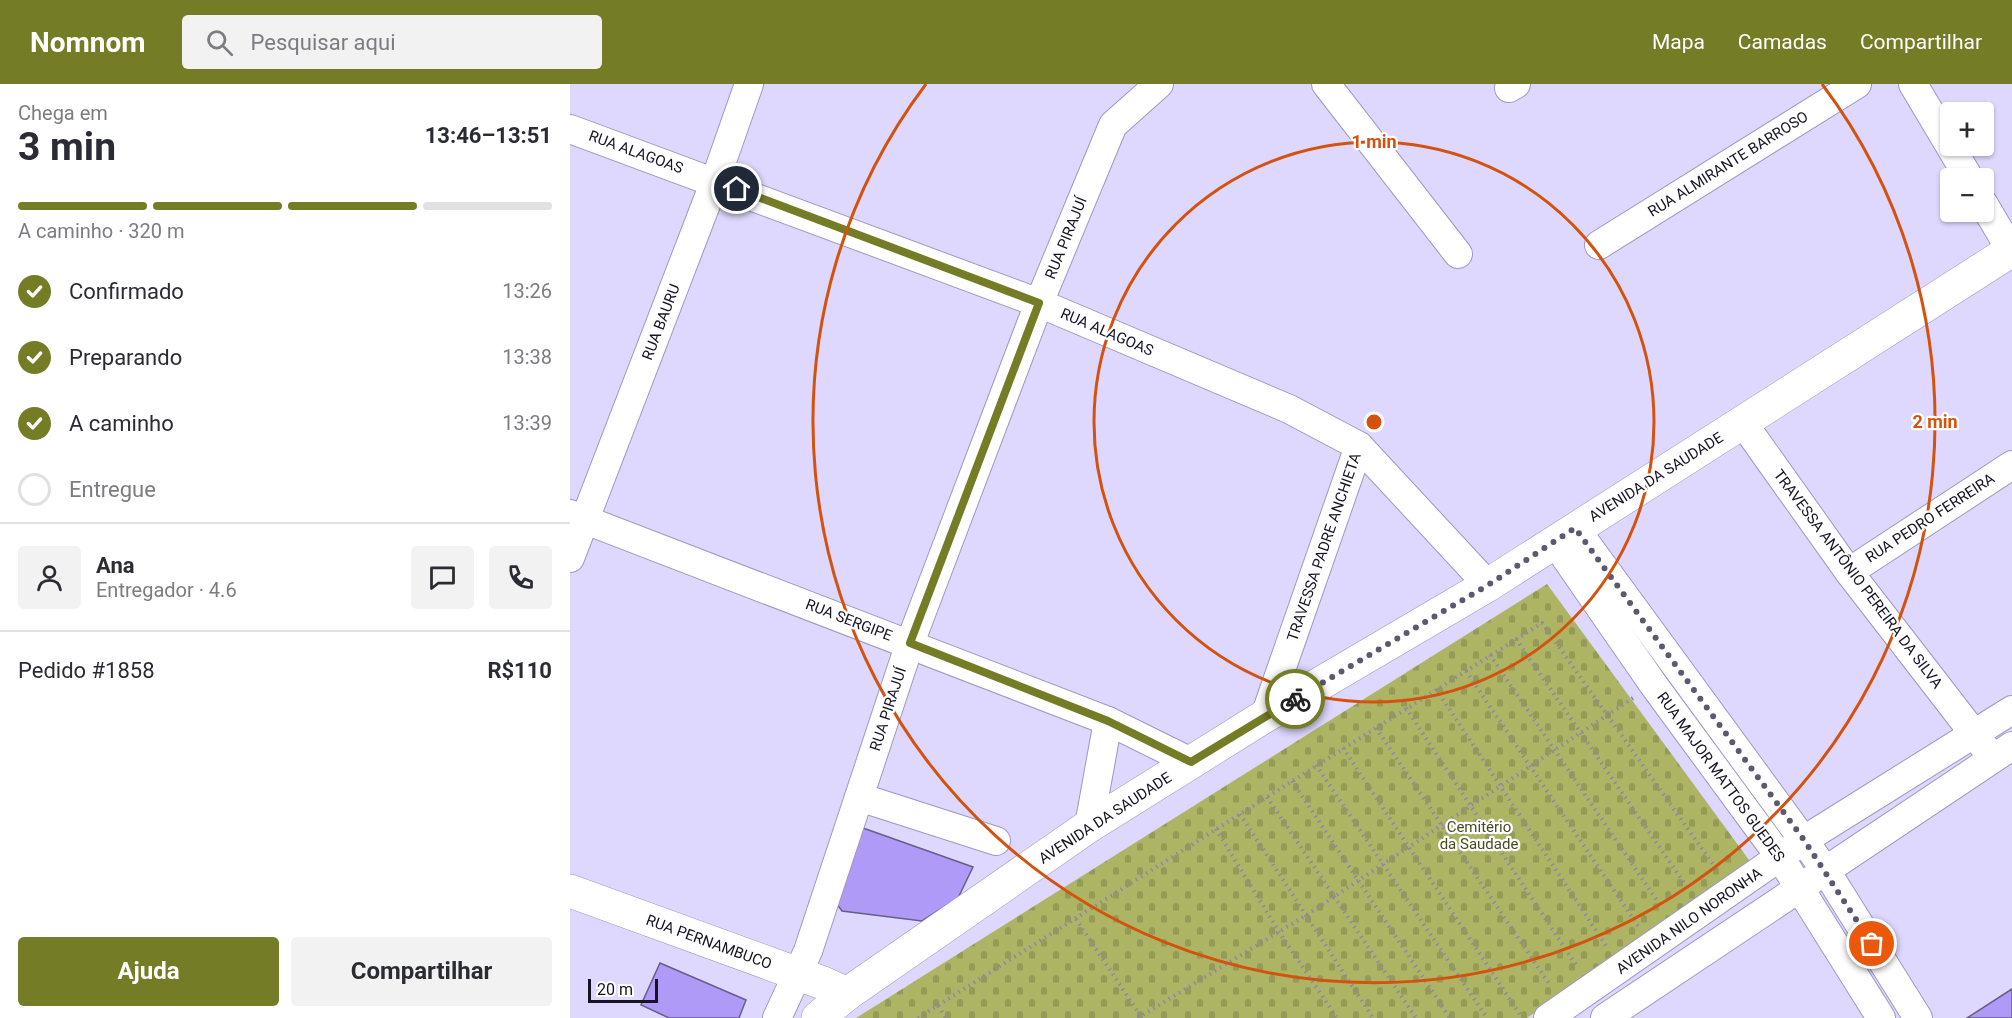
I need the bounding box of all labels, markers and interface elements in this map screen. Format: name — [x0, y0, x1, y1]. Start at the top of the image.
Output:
search box — [182, 15, 602, 69]
text: Nomnom — [30, 26, 146, 59]
icon: search — [203, 26, 236, 59]
text: Pesquisar aqui — [251, 30, 396, 55]
text: Mapa — [1652, 30, 1705, 54]
text: Camadas — [1738, 30, 1827, 54]
text: Compartilhar — [1860, 30, 1982, 54]
text: Chega em — [18, 101, 108, 125]
map controls — [1940, 102, 1994, 222]
button: + — [1940, 102, 1994, 156]
street label: RUA ALMIRANTE BARROSO — [1645, 107, 1811, 221]
text: 13:46–13:51 — [425, 123, 552, 148]
text: 3 min — [18, 124, 116, 170]
street label: RUA ALAGOAS — [586, 127, 686, 177]
text: 1 min — [1351, 131, 1397, 152]
pin — [711, 163, 762, 214]
button: − — [1940, 168, 1994, 222]
icon: home — [720, 172, 753, 205]
street label: RUA PIRAJUÍ — [1041, 193, 1091, 282]
text: A caminho · 320 m — [18, 219, 185, 243]
icon: check — [18, 275, 51, 308]
text: Confirmado — [69, 279, 184, 304]
text: 13:26 — [502, 279, 552, 303]
street label: RUA BAURU — [638, 281, 684, 363]
street label: RUA ALAGOAS — [1058, 304, 1156, 360]
icon: check — [18, 341, 51, 374]
text: Preparando — [69, 345, 182, 370]
text: 13:38 — [502, 345, 552, 369]
icon: check — [18, 407, 51, 440]
text: A caminho — [69, 411, 174, 436]
text: 13:39 — [502, 411, 552, 435]
text: 2 min — [1912, 411, 1958, 432]
centre of rings — [1364, 412, 1384, 432]
street label: AVENIDA DA SAUDADE — [1586, 428, 1727, 526]
street label: TRAVESSA PADRE ANCHIETA — [1283, 450, 1365, 644]
street label: TRAVESSA ANTÔNIO PEREIRA DA SILVA — [1770, 466, 1946, 692]
street label: RUA PEDRO FERREIRA — [1862, 469, 1998, 566]
text: Entregue — [69, 477, 156, 502]
button: person — [18, 546, 81, 609]
button: chat — [411, 546, 474, 609]
button: phone — [489, 546, 552, 609]
text: Ana — [96, 553, 135, 578]
text: Entregador · 4.6 — [96, 578, 237, 602]
street label: RUA SERGIPE — [803, 595, 895, 645]
text: Pedido #1858 — [18, 658, 155, 683]
text: R$110 — [487, 658, 552, 683]
street label: RUA PIRAJUÍ — [866, 664, 910, 753]
courier — [1265, 669, 1325, 729]
icon: bike — [1279, 683, 1312, 716]
street label: RUA MAJOR MATTOS GUEDES — [1653, 689, 1789, 865]
street label: AVENIDA DA SAUDADE — [1035, 768, 1175, 868]
park label: Cemitério da Saudade — [1440, 818, 1518, 853]
street label: AVENIDA NILO NORONHA — [1613, 864, 1765, 978]
street label: RUA PERNAMBUCO — [644, 911, 774, 973]
pin — [1846, 918, 1897, 969]
icon: bag — [1855, 927, 1888, 960]
button: Ajuda — [18, 937, 279, 1006]
button: Compartilhar — [291, 937, 552, 1006]
scale bar — [588, 976, 658, 1004]
text: 20 m — [597, 980, 633, 999]

